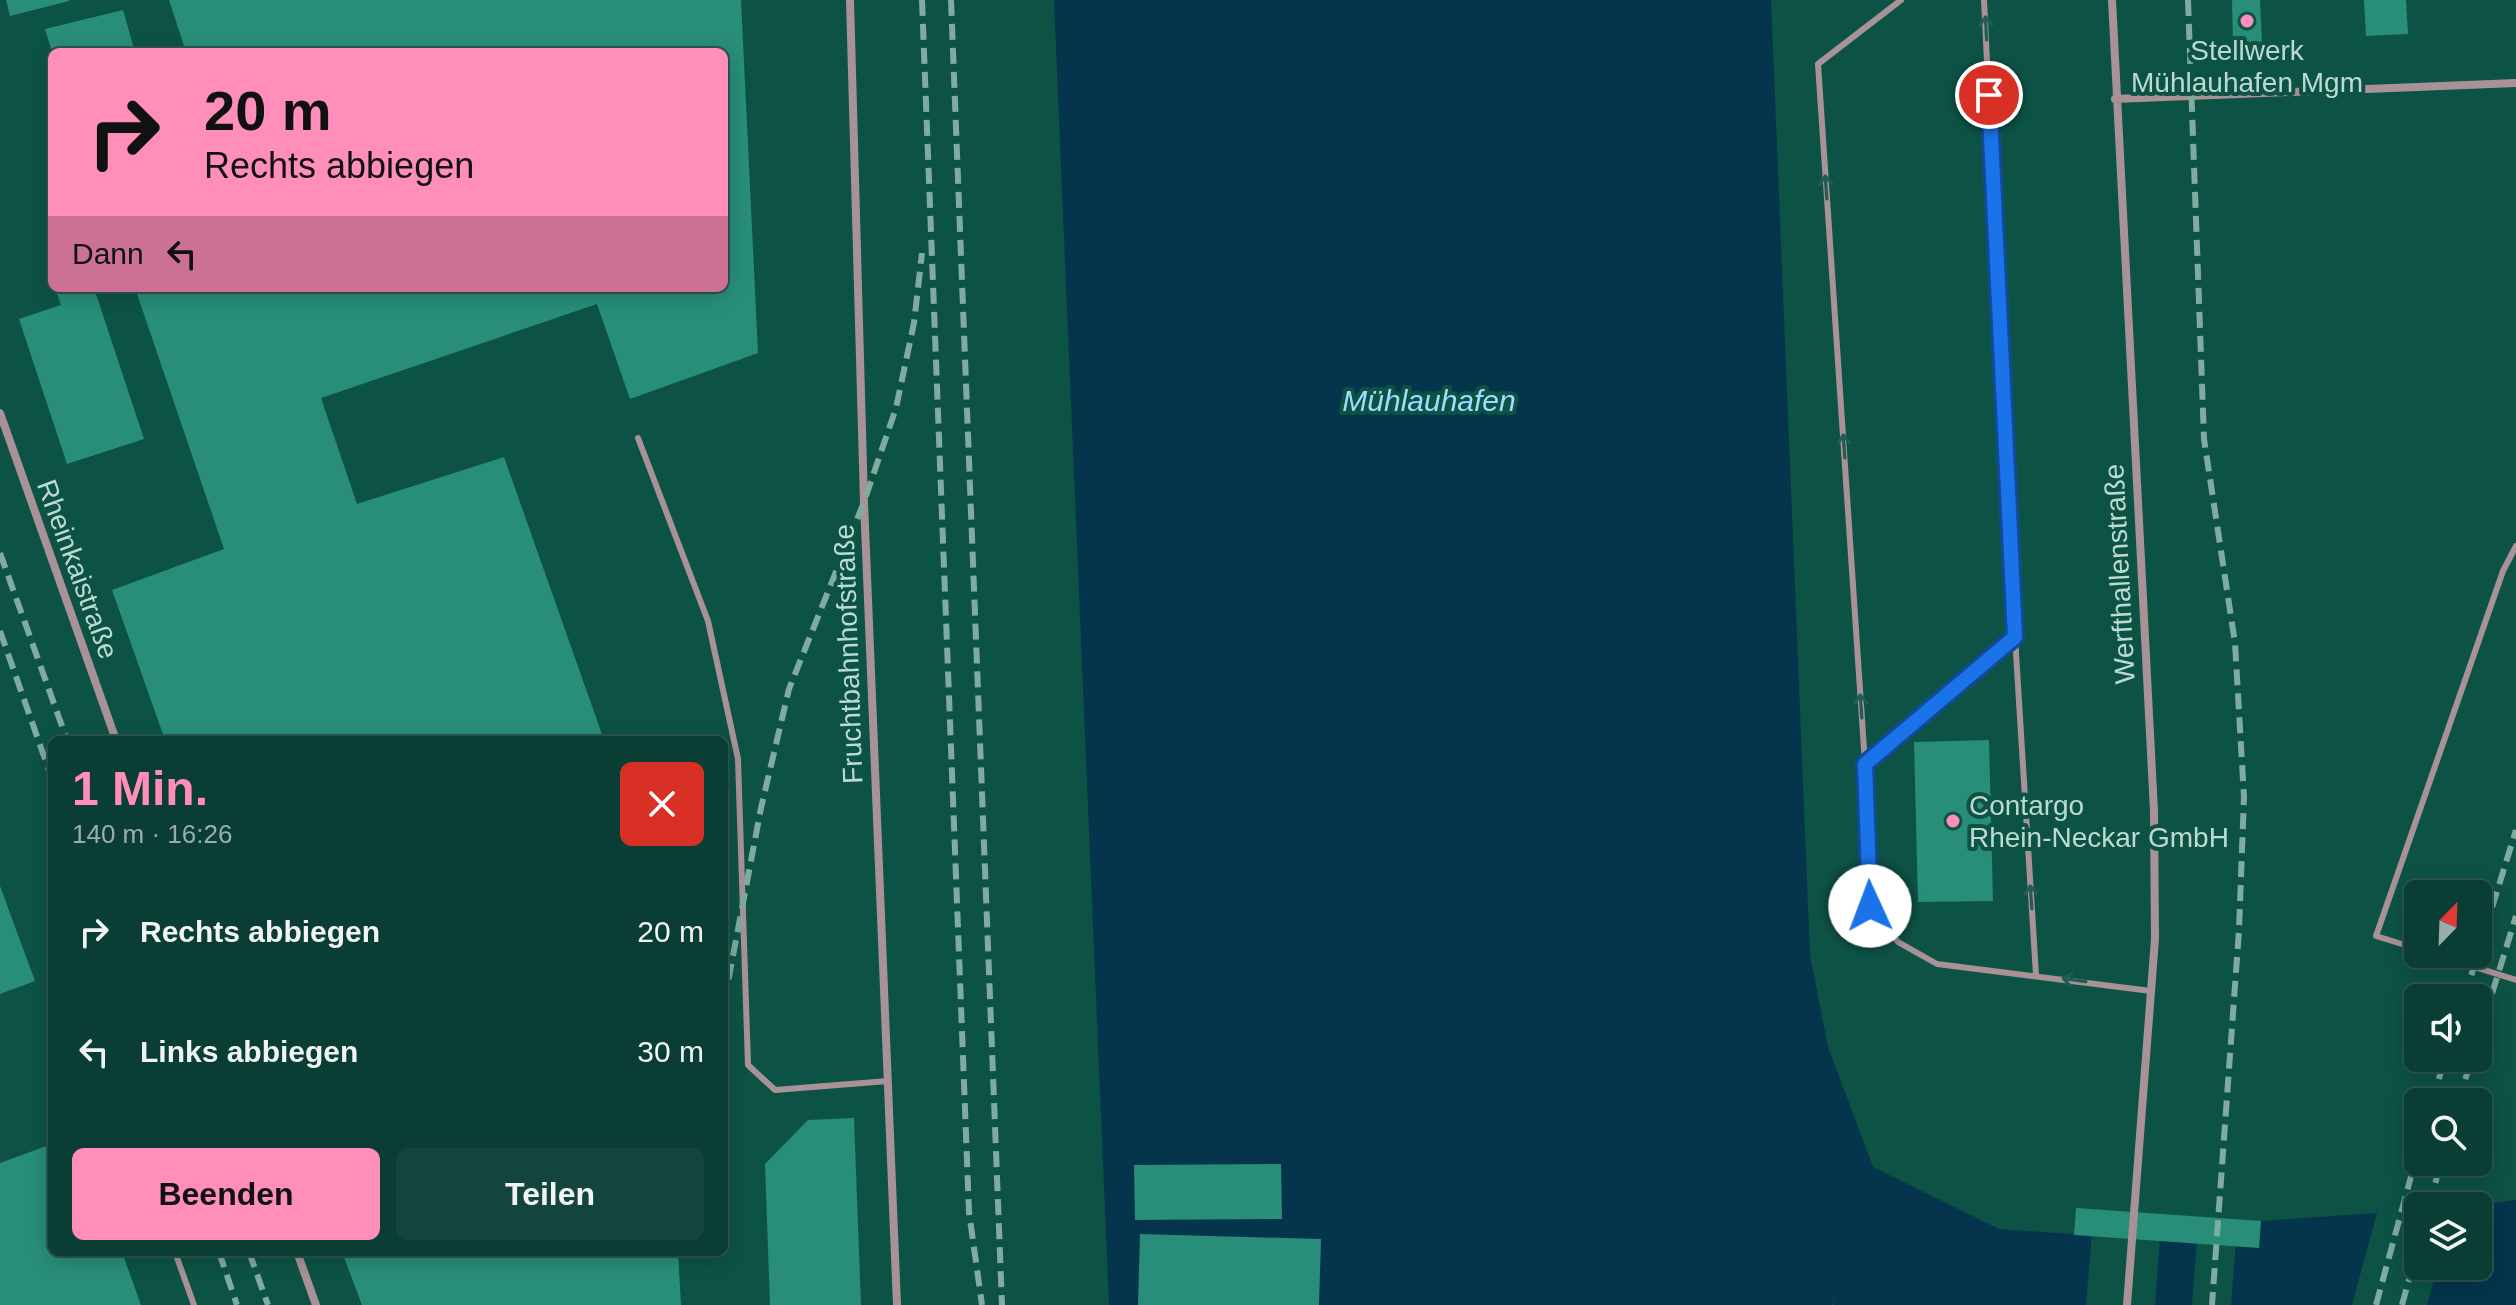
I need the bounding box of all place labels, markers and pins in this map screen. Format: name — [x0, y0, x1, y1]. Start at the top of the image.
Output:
marker: Stellwerk Mühlauhafen Mgm — [2238, 12, 2256, 30]
place label: Stellwerk Mühlauhafen Mgm — [2131, 35, 2363, 98]
pin — [1955, 61, 2023, 129]
place label: Contargo Rhein-Neckar GmbH — [1969, 790, 2229, 853]
marker: Contargo Rhein-Neckar GmbH — [1944, 812, 1962, 830]

